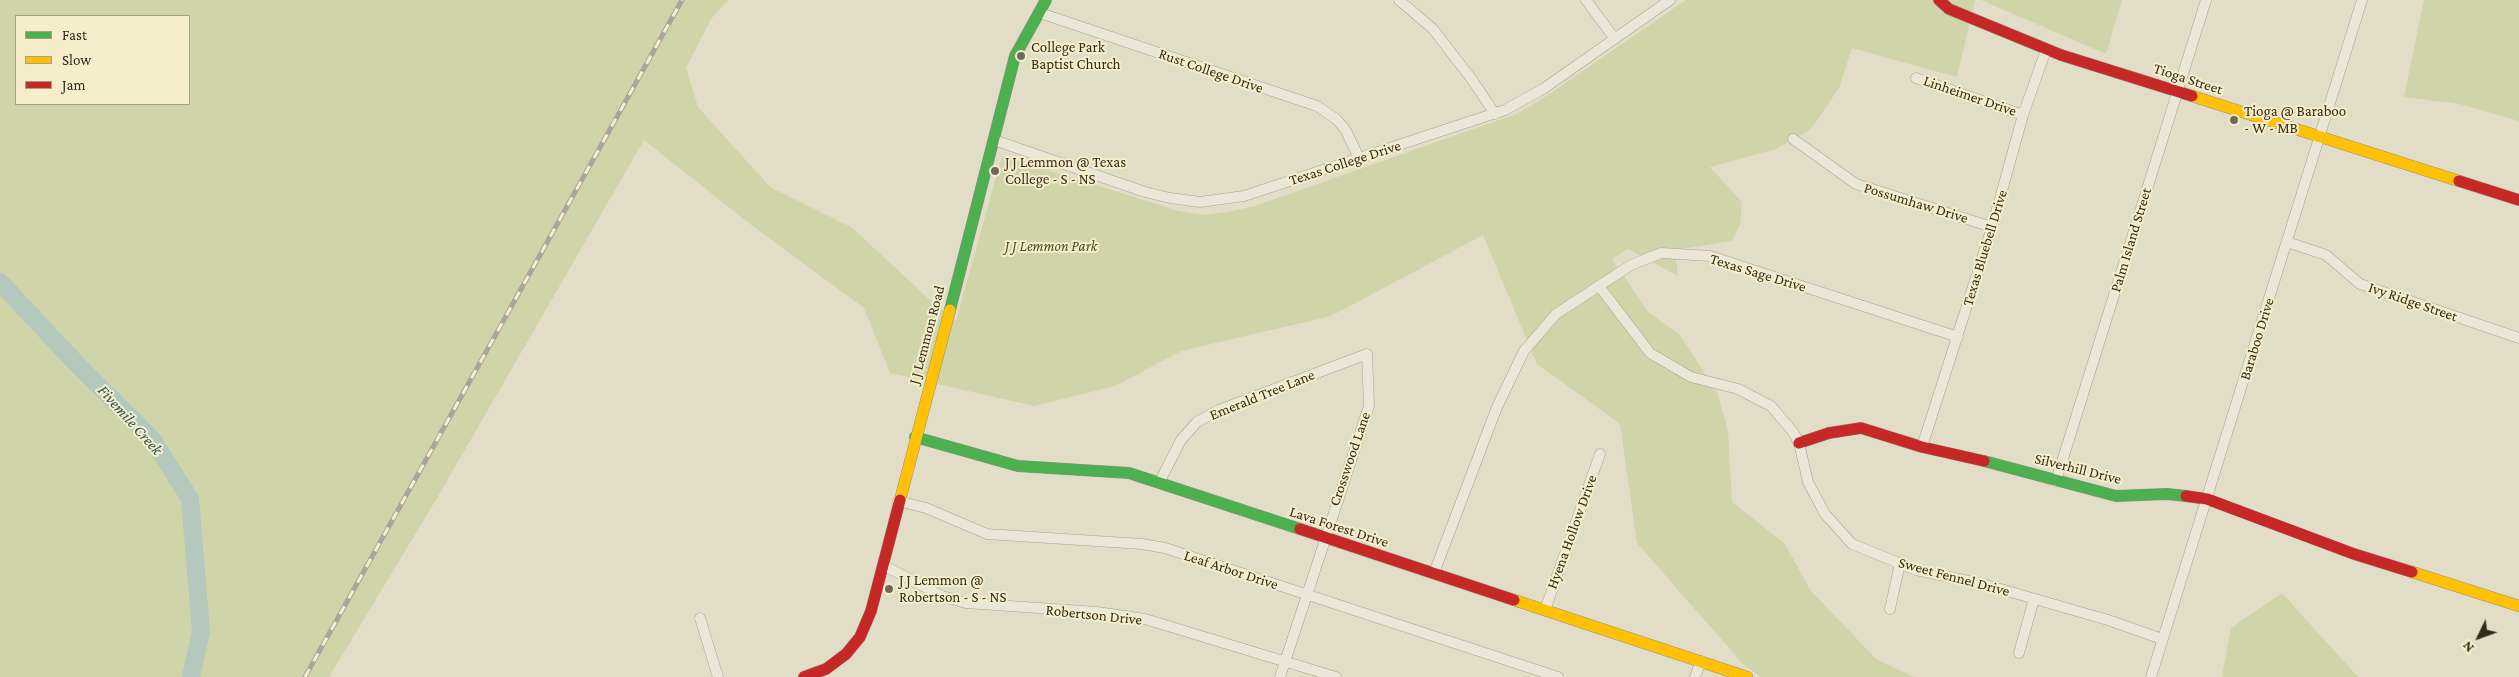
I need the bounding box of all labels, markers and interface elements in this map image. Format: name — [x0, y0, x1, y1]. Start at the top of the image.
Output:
legend — [15, 15, 190, 105]
text: Fast — [62, 27, 87, 43]
place label: College Park Baptist Church — [1031, 38, 1121, 73]
street label: Rust College Drive — [1156, 45, 1266, 97]
marker: College Park Baptist Church — [1015, 50, 1027, 62]
text: Slow — [62, 52, 91, 68]
street label: Tioga Street — [2151, 59, 2225, 99]
street label: Linheimer Drive — [1921, 72, 2019, 120]
text: Jam — [62, 77, 85, 93]
place label: Tioga @ Baraboo - W - MB — [2244, 102, 2346, 137]
marker: Tioga @ Baraboo - W - MB — [2228, 114, 2240, 126]
street label: Texas College Drive — [1287, 136, 1403, 190]
place label: J J Lemmon @ Texas College - S - NS — [1005, 153, 1126, 188]
marker: J J Lemmon @ Texas College - S - NS — [989, 165, 1001, 177]
street label: Possumhaw Drive — [1862, 179, 1970, 227]
street label: Palm Island Street — [2107, 186, 2155, 294]
street label: Texas Bluebell Drive — [1959, 188, 2011, 308]
park label: J J Lemmon Park — [1005, 237, 1097, 255]
street label: Texas Sage Drive — [1708, 250, 1808, 296]
street label: Ivy Ridge Street — [2366, 278, 2460, 326]
street label: J J Lemmon Road — [905, 284, 949, 386]
street label: Baraboo Drive — [2236, 296, 2278, 382]
street label: Emerald Tree Lane — [1207, 366, 1317, 424]
water label: Fivemile Creek — [94, 381, 166, 459]
street label: Crosswood Lane — [1325, 409, 1375, 509]
street label: Silverhill Drive — [2033, 450, 2123, 488]
street label: Hyena Hollow Drive — [1543, 473, 1601, 591]
street label: Lava Forest Drive — [1287, 502, 1391, 552]
street label: Leaf Arbor Drive — [1182, 546, 1280, 594]
street label: Sweet Fennel Drive — [1896, 553, 2012, 601]
place label: J J Lemmon @ Robertson - S - NS — [899, 571, 1006, 606]
marker: J J Lemmon @ Robertson - S - NS — [883, 583, 895, 595]
street label: Robertson Drive — [1045, 601, 1143, 629]
north arrow — [2454, 612, 2504, 662]
text: N — [2459, 638, 2477, 656]

